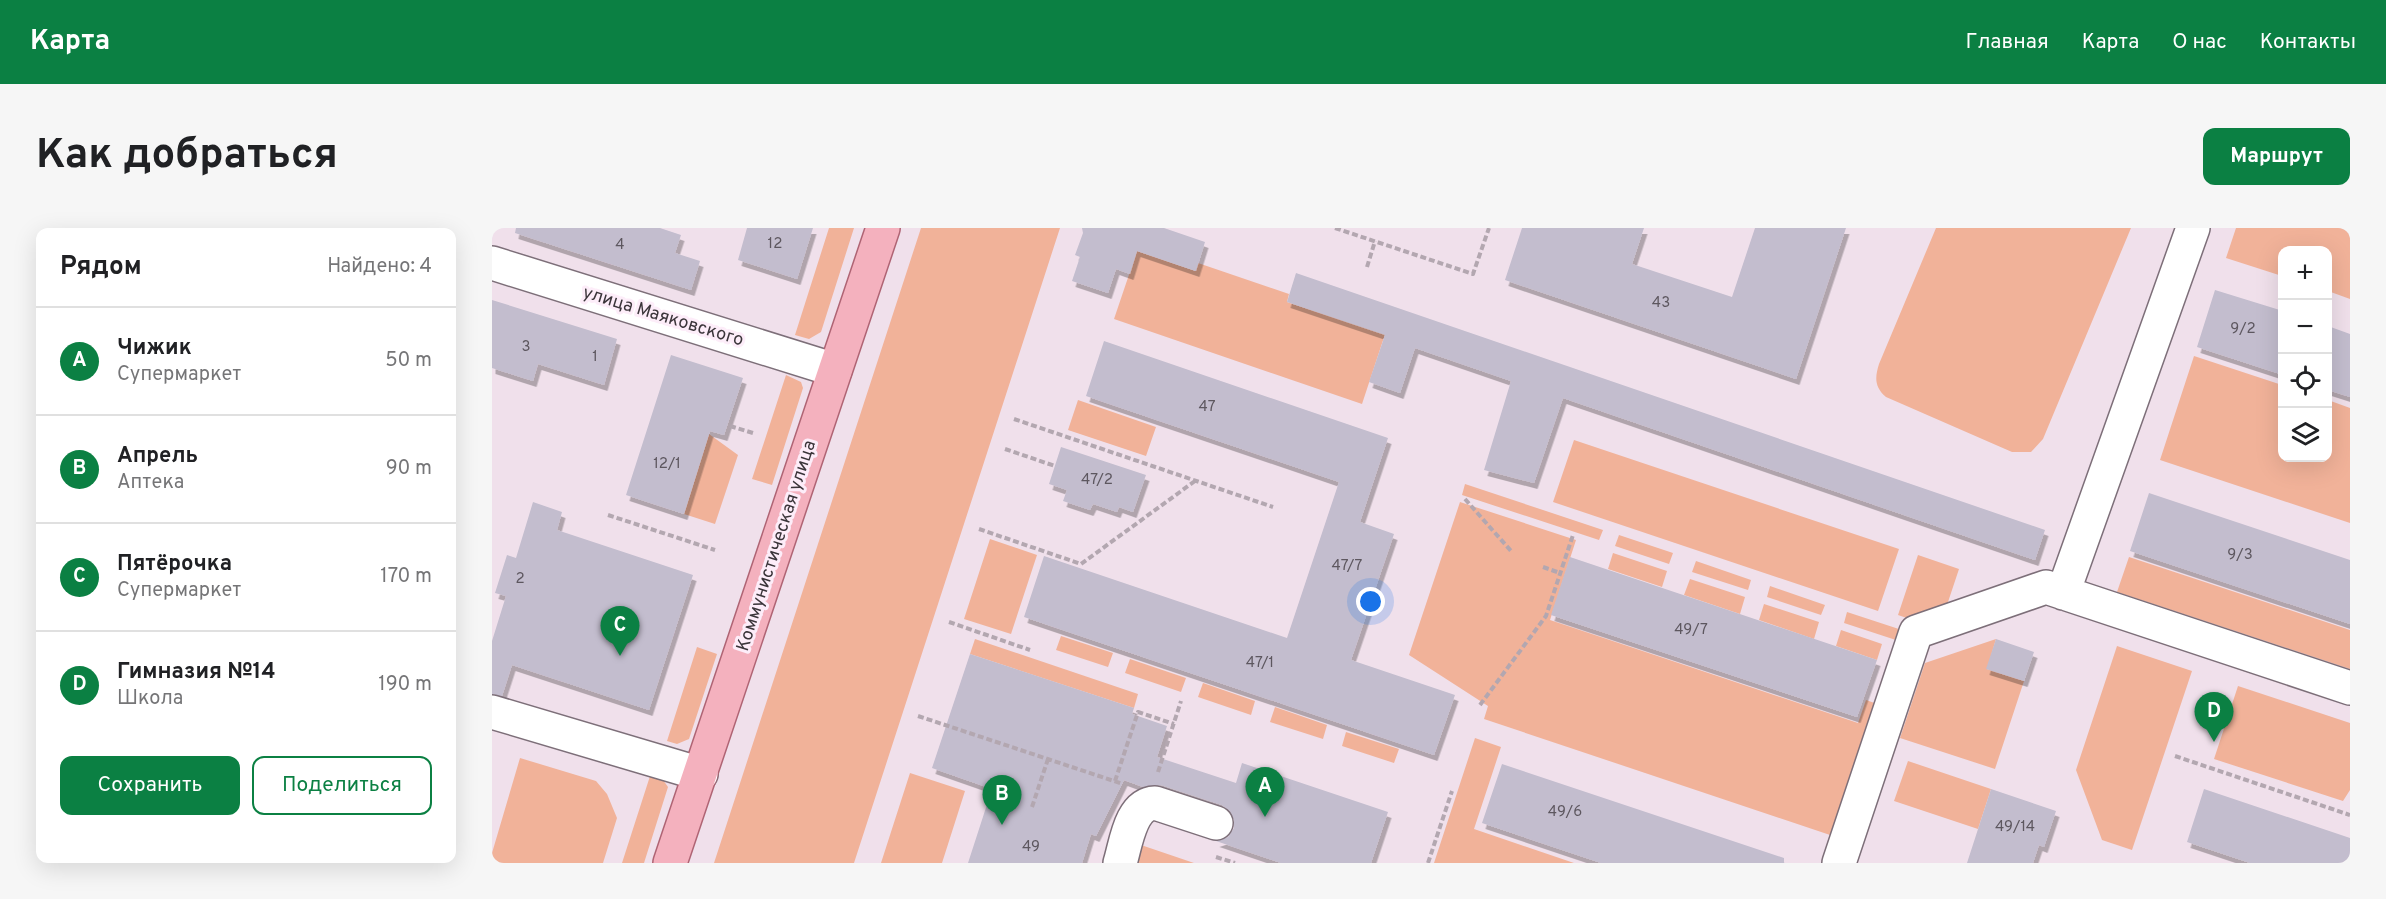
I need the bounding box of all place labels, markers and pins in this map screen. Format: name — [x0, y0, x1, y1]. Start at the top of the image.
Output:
pin: C — [600, 606, 640, 656]
pin: D — [2194, 692, 2234, 742]
pin: A — [1246, 768, 1284, 817]
pin: B — [982, 776, 1022, 825]

